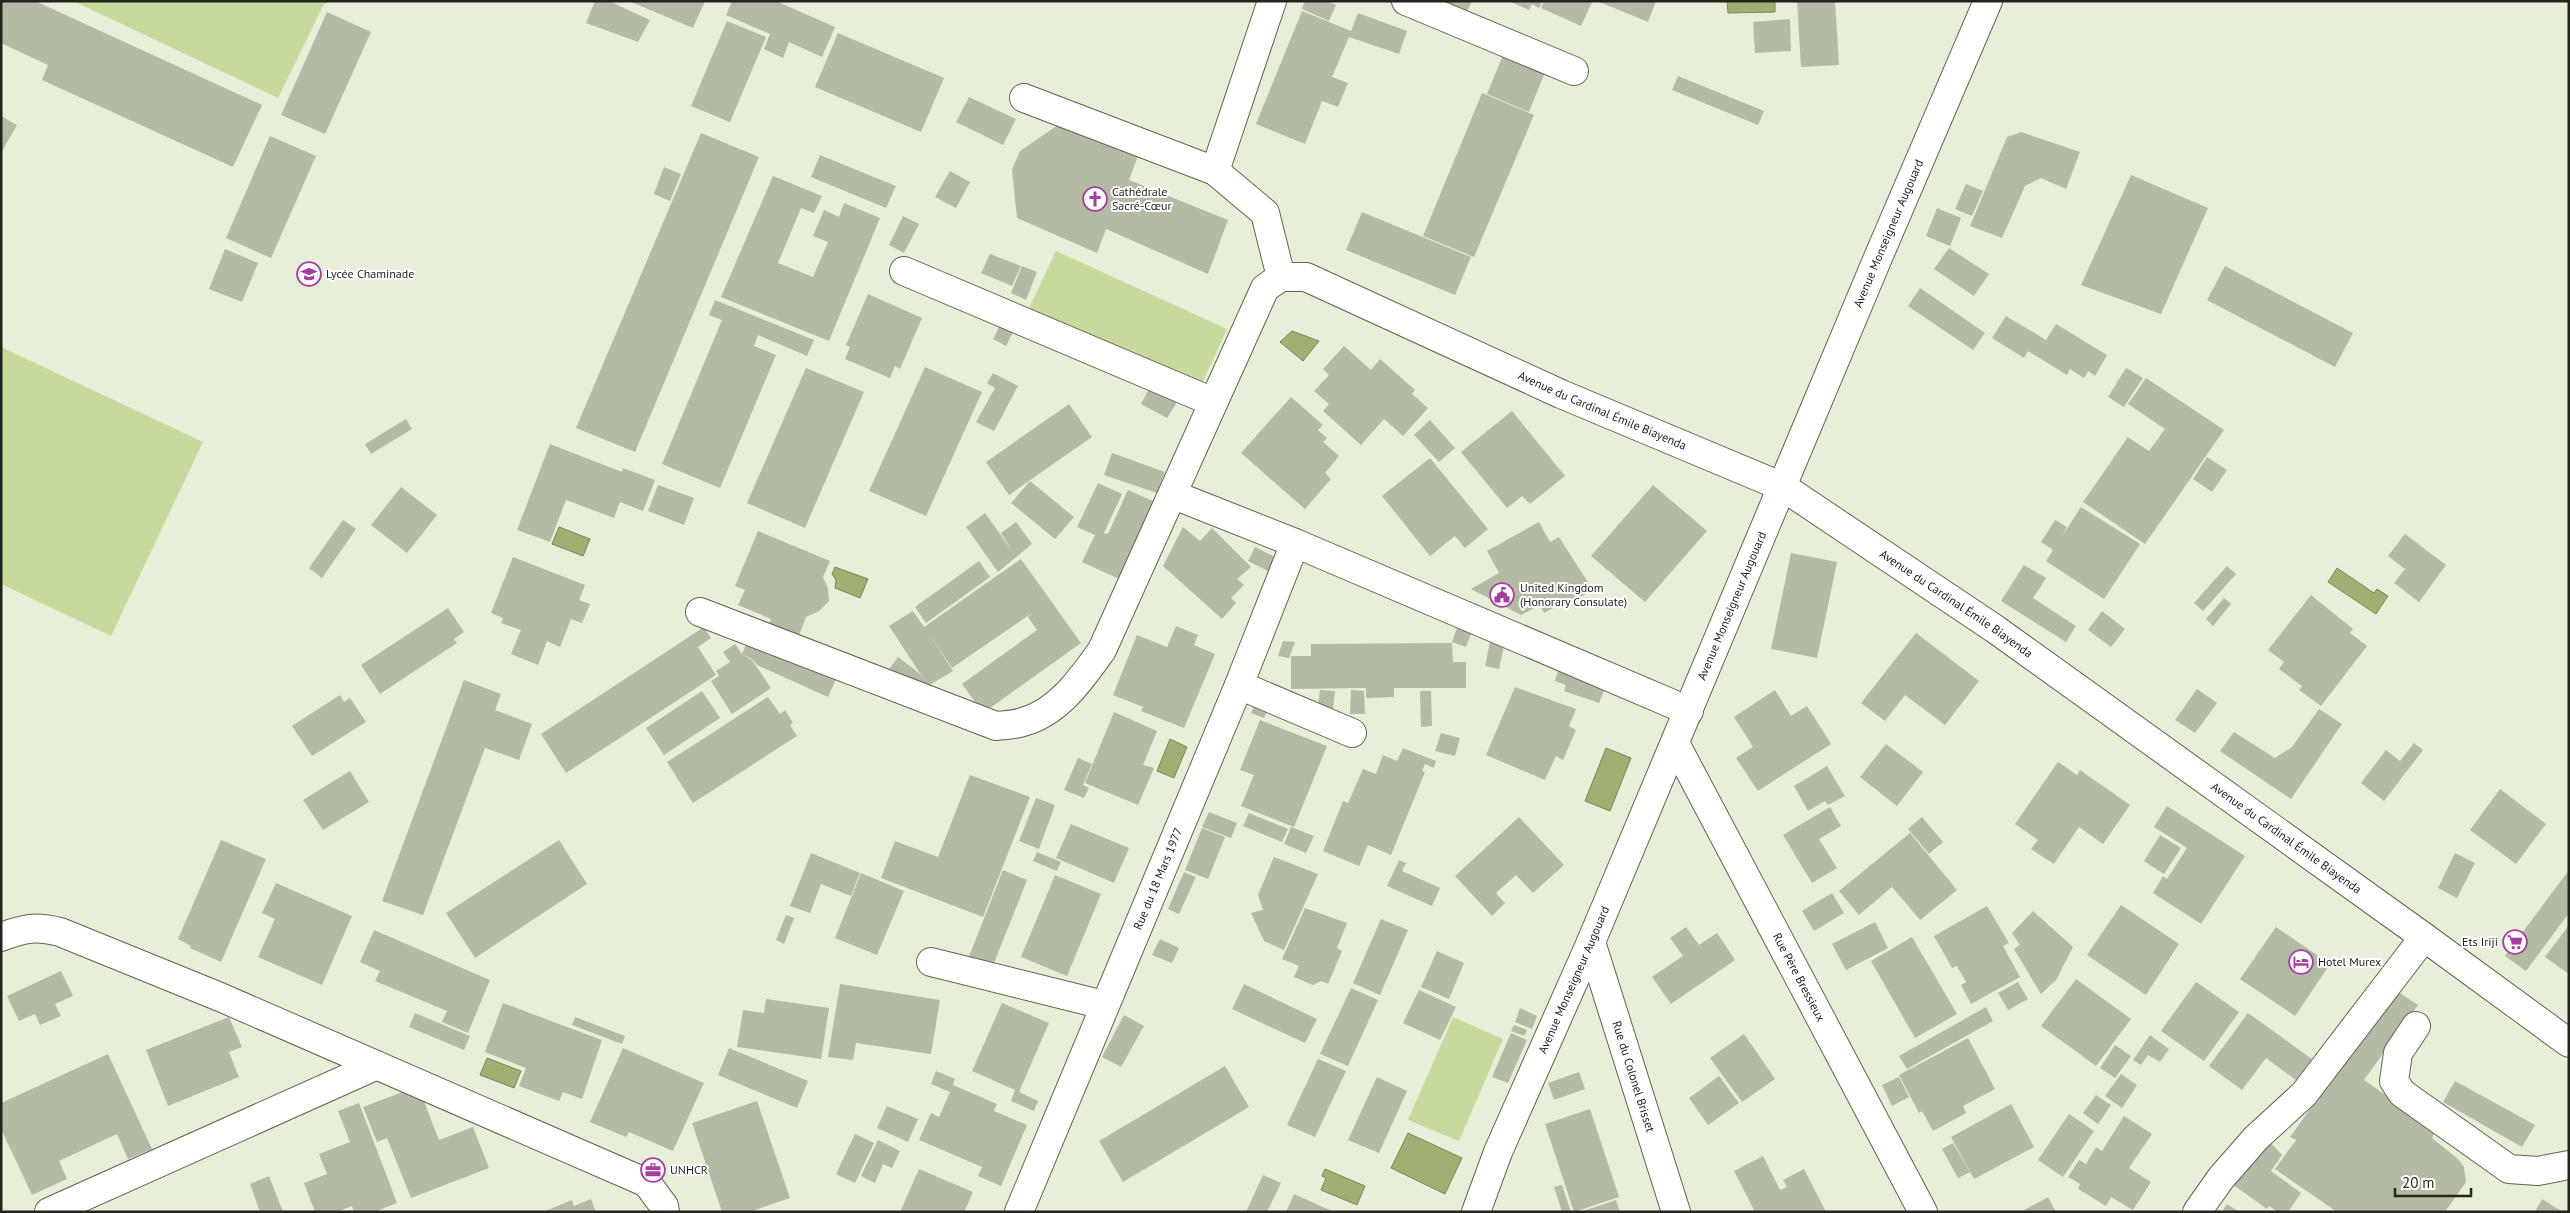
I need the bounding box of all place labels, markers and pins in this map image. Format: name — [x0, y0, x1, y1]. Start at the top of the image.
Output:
place label: Cathédrale Sacré-Cœur — [1112, 184, 1172, 213]
church icon: Cathédrale Sacré-Cœur — [1082, 186, 1108, 212]
school or university icon: Lycée Chaminade — [296, 261, 322, 287]
place label: Lycée Chaminade — [326, 266, 414, 281]
place label: United Kingdom (Honorary Consulate) — [1520, 580, 1627, 609]
public building icon: United Kingdom (Honorary Consulate) — [1489, 582, 1515, 608]
supermarket icon: Ets Iriji — [2502, 929, 2528, 955]
place label: Ets Iriji — [2462, 934, 2498, 949]
hotel icon: Hotel Murex — [2288, 949, 2314, 975]
place label: Hotel Murex — [2318, 954, 2381, 969]
office icon: UNHCR — [640, 1157, 666, 1183]
place label: UNHCR — [670, 1162, 708, 1177]

